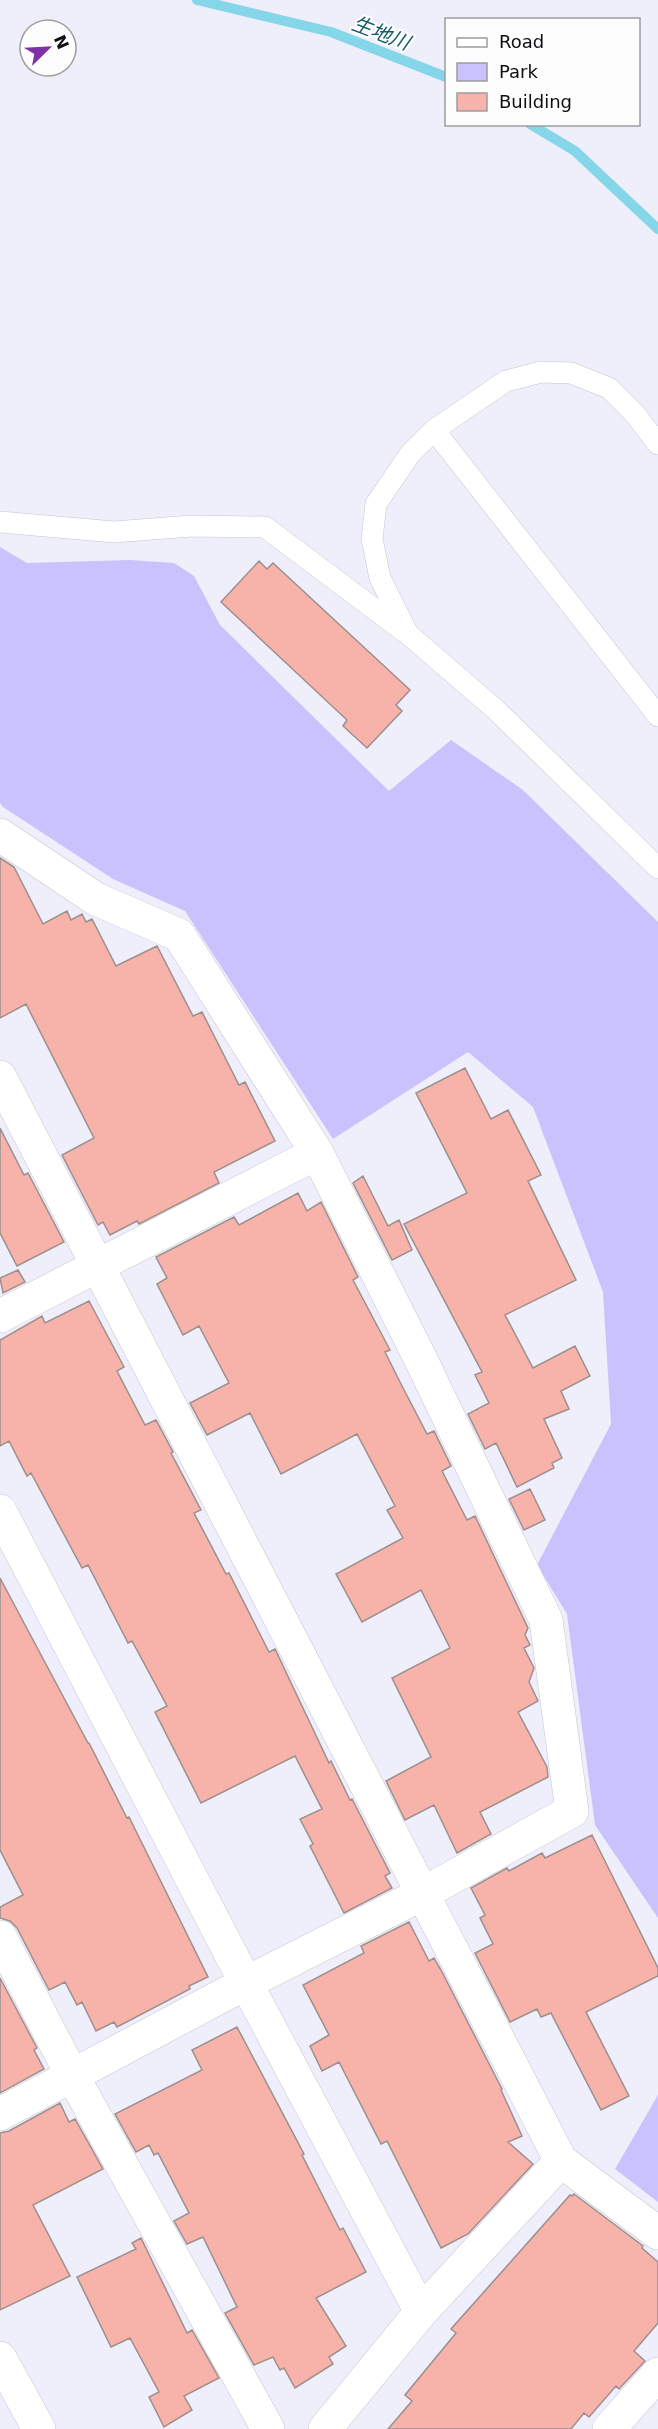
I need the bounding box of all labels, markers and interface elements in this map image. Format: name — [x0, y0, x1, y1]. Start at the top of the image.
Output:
water label: 生地川 — [349, 11, 415, 56]
north arrow — [18, 18, 78, 78]
legend — [445, 18, 640, 126]
text: Road — [499, 31, 544, 52]
text: N — [50, 32, 73, 52]
text: Park — [499, 61, 538, 82]
text: Building — [499, 91, 572, 112]

